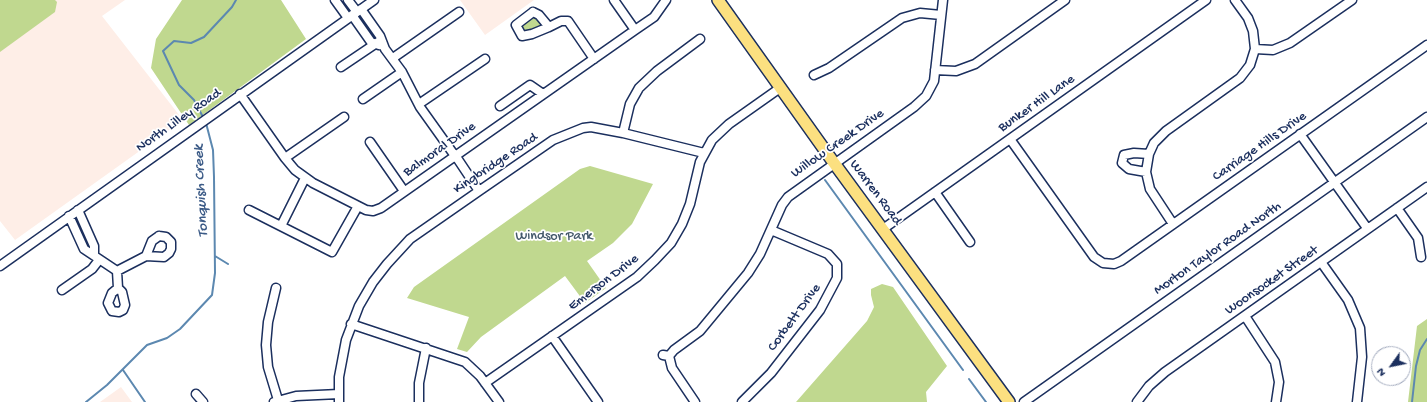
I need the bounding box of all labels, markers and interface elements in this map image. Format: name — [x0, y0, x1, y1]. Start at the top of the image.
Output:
street label: Bunker Hill Lane — [996, 71, 1078, 137]
street label: North Lilley Road — [133, 85, 225, 157]
street label: Willow Creek Drive — [788, 106, 888, 182]
street label: Carriage Hills Drive — [1210, 108, 1310, 186]
street label: Balmoral Drive — [400, 119, 480, 181]
street label: Kingbridge Road — [451, 130, 541, 198]
water label: Tonquish Creek — [191, 144, 213, 238]
street label: Warren Road — [845, 157, 905, 229]
street label: Morton Taylor Road North — [1151, 199, 1285, 299]
park label: Windsor Park — [515, 229, 593, 245]
street label: Woonsocket Street — [1222, 243, 1322, 319]
street label: Emerson Drive — [566, 251, 642, 315]
street label: Corbett Drive — [765, 281, 825, 355]
north arrow — [1371, 346, 1411, 386]
text: N — [1375, 366, 1389, 378]

